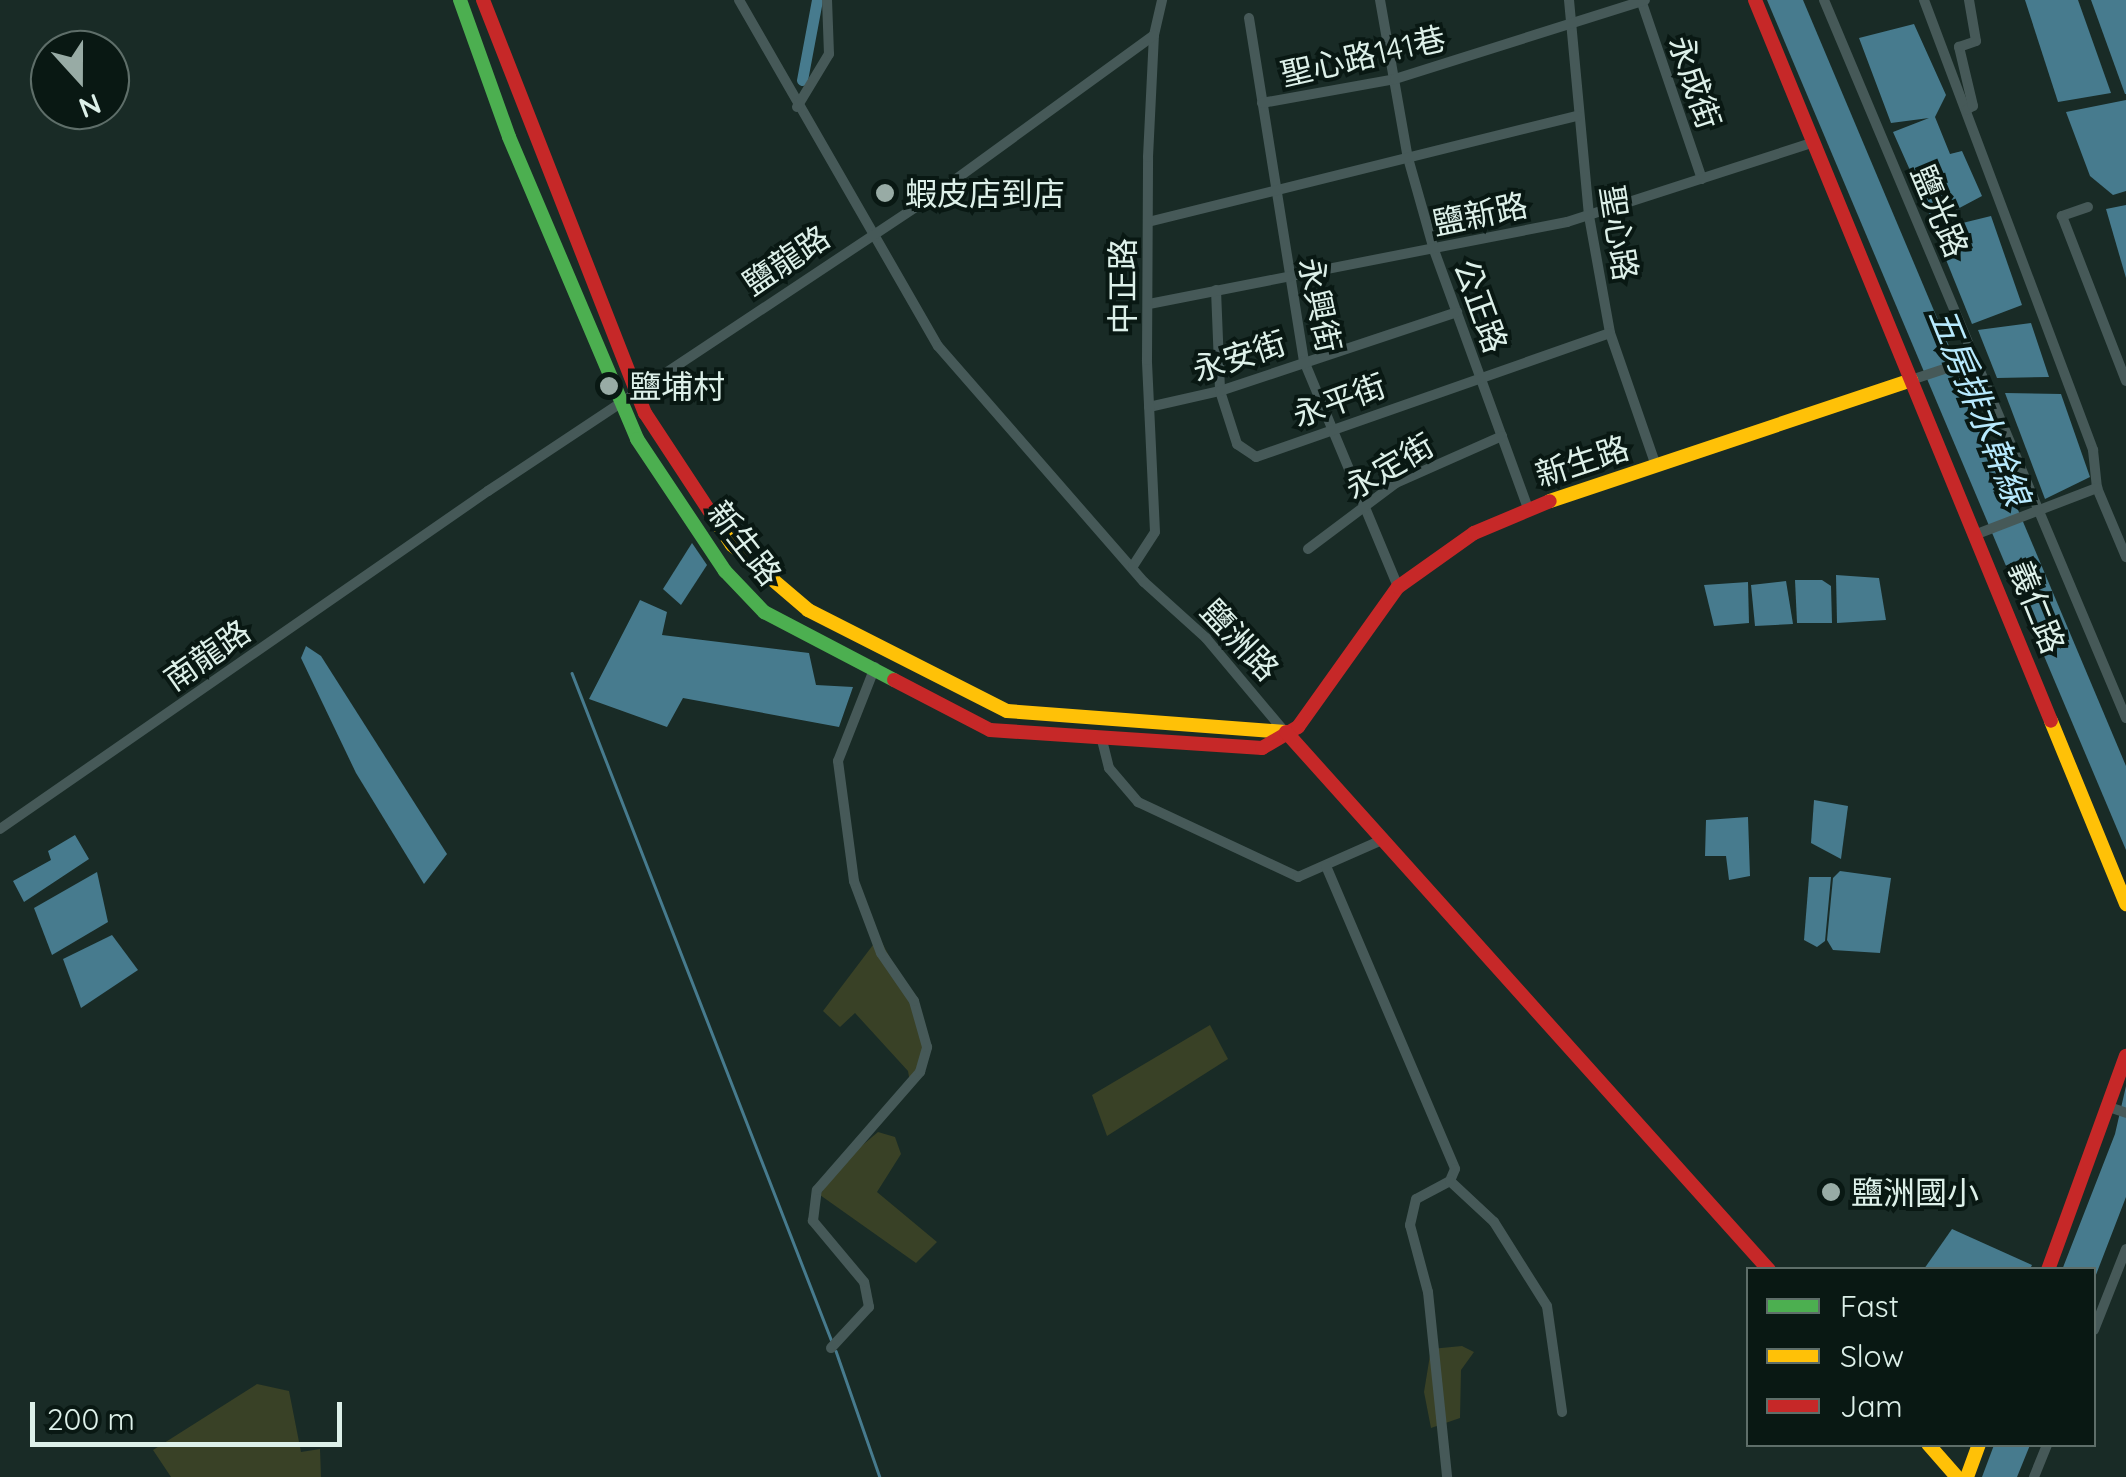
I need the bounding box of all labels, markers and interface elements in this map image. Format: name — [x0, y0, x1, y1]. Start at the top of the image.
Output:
street label: 聖心路141巷 — [1277, 18, 1449, 94]
north arrow — [30, 30, 130, 130]
street label: 永成街 — [1661, 30, 1729, 134]
text: N — [74, 87, 106, 127]
street label: 鹽光路 — [1904, 159, 1976, 263]
place label: 蝦皮店到店 — [905, 174, 1065, 212]
marker: 蝦皮店到店 — [874, 182, 896, 204]
street label: 聖心路 — [1593, 183, 1645, 283]
street label: 鹽新路 — [1429, 185, 1531, 243]
street label: 鹽龍路 — [735, 217, 837, 303]
street label: 中正路 — [1103, 238, 1141, 334]
street label: 永興街 — [1291, 254, 1349, 356]
street label: 公正路 — [1447, 254, 1515, 358]
water label: 五房排水幹線 — [1921, 301, 2039, 511]
street label: 永安街 — [1187, 323, 1291, 389]
street label: 永平街 — [1287, 366, 1391, 434]
place label: 鹽埔村 — [629, 367, 725, 405]
marker: 鹽埔村 — [598, 375, 620, 397]
street label: 永定街 — [1338, 425, 1440, 507]
street label: 新生路 — [1530, 428, 1634, 494]
street label: 新生路 — [700, 493, 790, 593]
street label: 義仁路 — [2001, 555, 2073, 659]
street label: 鹽洲路 — [1193, 592, 1287, 688]
street label: 南龍路 — [157, 612, 257, 698]
place label: 鹽洲國小 — [1851, 1173, 1979, 1211]
marker: 鹽洲國小 — [1820, 1181, 1842, 1203]
legend — [1746, 1267, 2096, 1447]
text: Fast — [1840, 1287, 1899, 1325]
text: Slow — [1840, 1337, 1904, 1375]
scale bar — [35, 1382, 348, 1444]
text: Jam — [1840, 1387, 1903, 1425]
text: 200 m — [47, 1400, 135, 1438]

